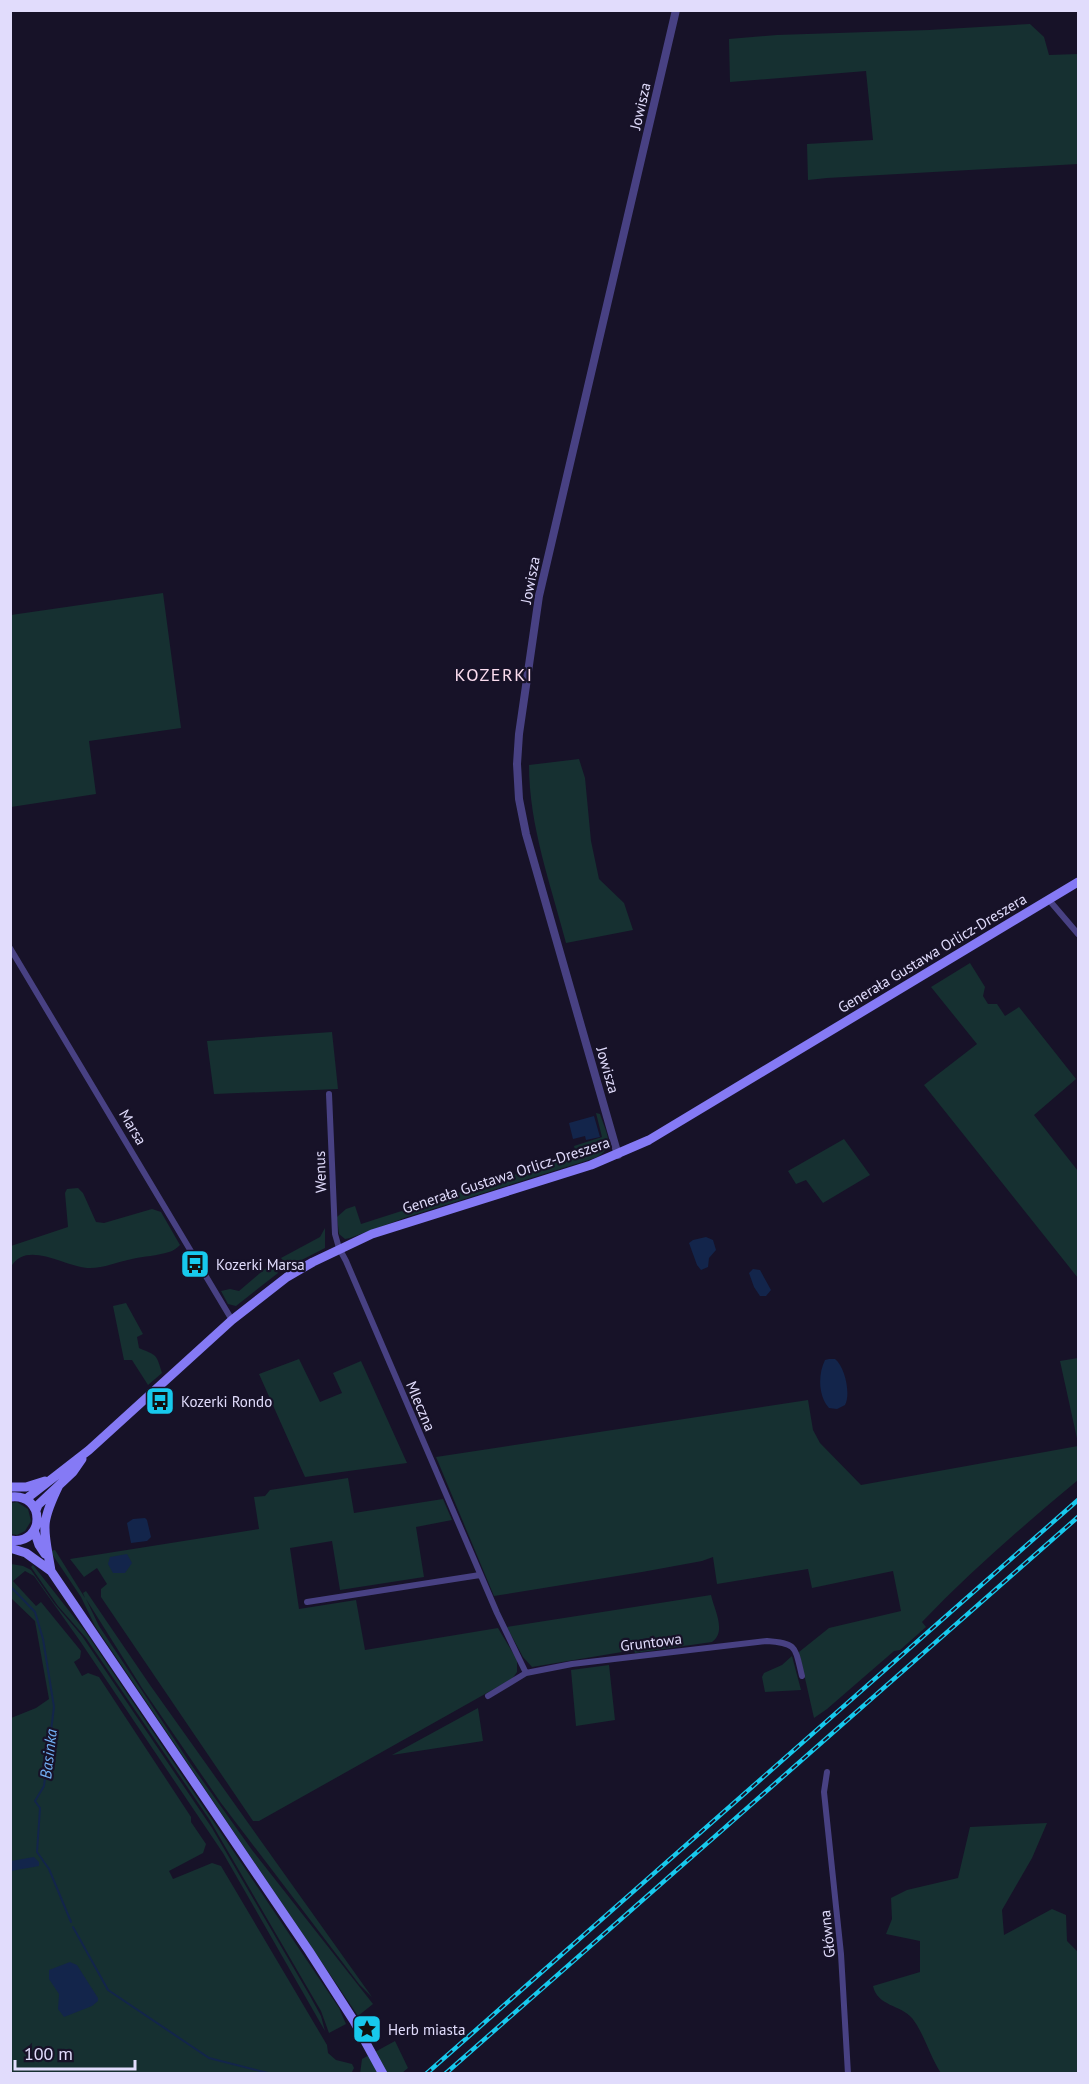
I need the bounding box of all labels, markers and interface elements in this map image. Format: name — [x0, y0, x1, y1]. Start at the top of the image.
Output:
street label: Jowisza — [625, 81, 655, 132]
street label: Jowisza — [516, 555, 544, 606]
district label: KOZERKI — [455, 663, 533, 686]
street label: Generała Gustawa Orlicz-Dreszera — [834, 889, 1030, 1017]
street label: Jowisza — [592, 1043, 624, 1096]
street label: Marsa — [115, 1106, 151, 1148]
street label: Generała Gustawa Orlicz-Dreszera — [400, 1132, 612, 1218]
street label: Wenus — [310, 1151, 330, 1193]
bus stop icon: Kozerki Marsa — [179, 1248, 211, 1280]
place label: Kozerki Marsa — [216, 1255, 305, 1274]
street label: Mleczna — [402, 1378, 440, 1434]
bus stop icon: Kozerki Rondo — [144, 1385, 176, 1417]
place label: Kozerki Rondo — [181, 1392, 272, 1411]
street label: Gruntowa — [619, 1629, 683, 1655]
water label: Basinka — [35, 1728, 61, 1780]
street label: Główna — [815, 1909, 839, 1959]
place icon: Herb miasta — [351, 2013, 383, 2045]
place label: Herb miasta — [388, 2020, 465, 2039]
scale bar — [15, 2033, 135, 2071]
text: 100 m — [24, 2042, 73, 2065]

